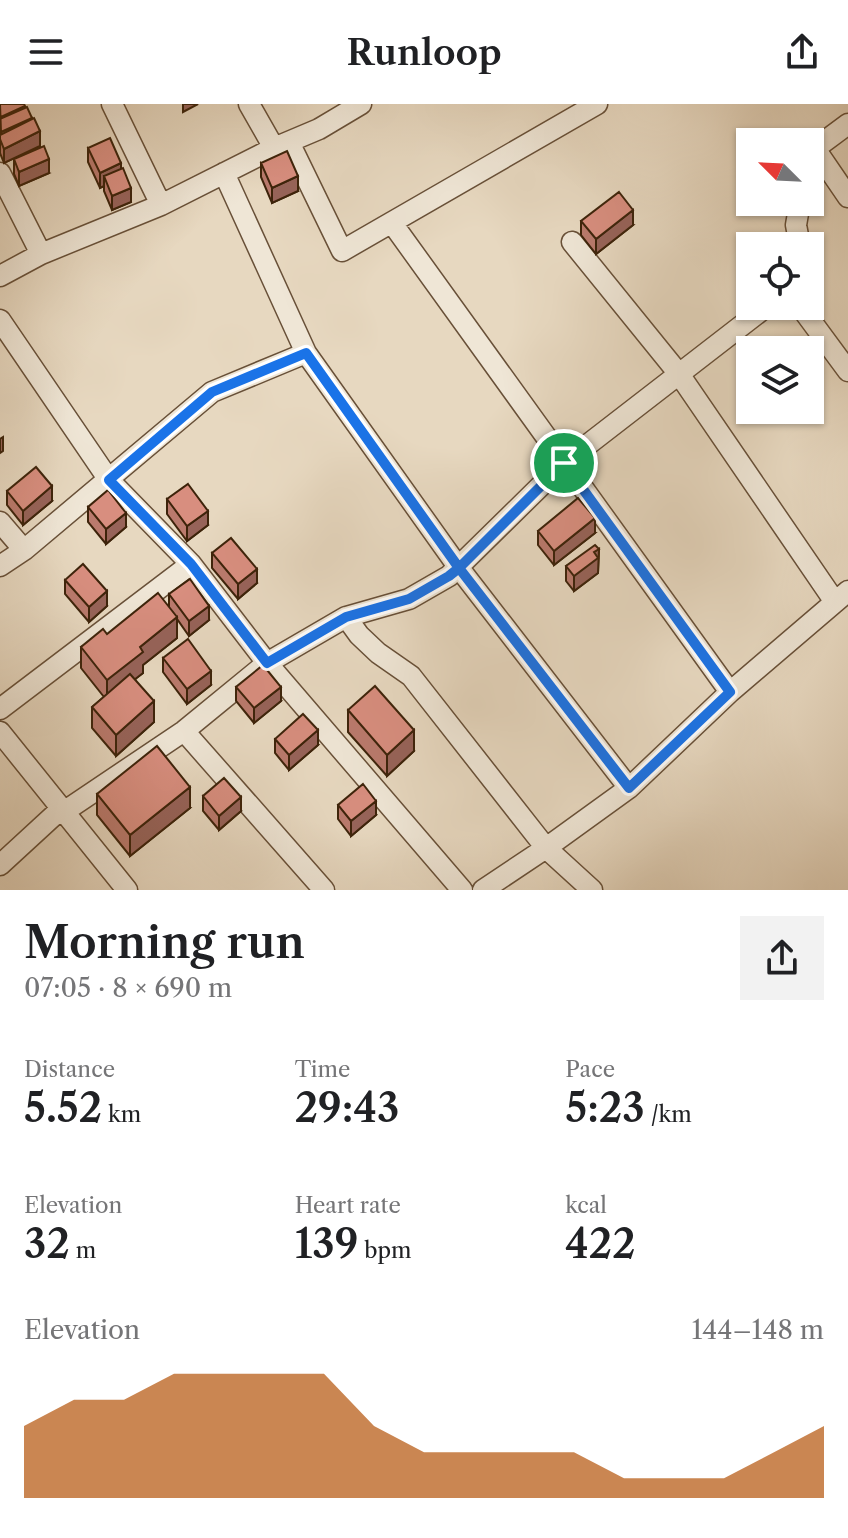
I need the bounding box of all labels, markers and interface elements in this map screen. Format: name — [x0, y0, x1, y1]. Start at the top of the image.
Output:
icon: menu — [24, 30, 68, 74]
text: Runloop — [346, 30, 502, 74]
icon: share — [780, 30, 824, 74]
north arrow — [736, 128, 824, 216]
map controls — [736, 128, 824, 424]
button: locate — [736, 232, 824, 320]
button: layers — [736, 336, 824, 424]
pin — [530, 429, 598, 497]
icon: arrive — [542, 441, 586, 485]
text: Morning run — [24, 915, 305, 969]
button: share — [740, 916, 824, 1000]
text: 07:05 · 8 × 690 m — [24, 972, 232, 1004]
text: Distance — [24, 1056, 115, 1083]
text: Time — [295, 1056, 350, 1083]
text: Pace — [565, 1056, 615, 1083]
text: 5.52 — [24, 1083, 102, 1132]
text: 29:43 — [295, 1083, 399, 1132]
text: 5:23 — [565, 1083, 645, 1132]
text: km — [102, 1101, 141, 1128]
text: /km — [645, 1101, 692, 1128]
text: Elevation — [24, 1192, 122, 1219]
text: Heart rate — [295, 1192, 401, 1219]
text: kcal — [565, 1192, 607, 1219]
text: 32 — [24, 1219, 70, 1268]
text: 139 — [295, 1219, 358, 1268]
text: 422 — [565, 1219, 636, 1268]
text: m — [70, 1237, 96, 1264]
text: bpm — [358, 1237, 412, 1264]
text: Elevation — [24, 1314, 140, 1346]
text: 144–148 m — [691, 1314, 824, 1346]

